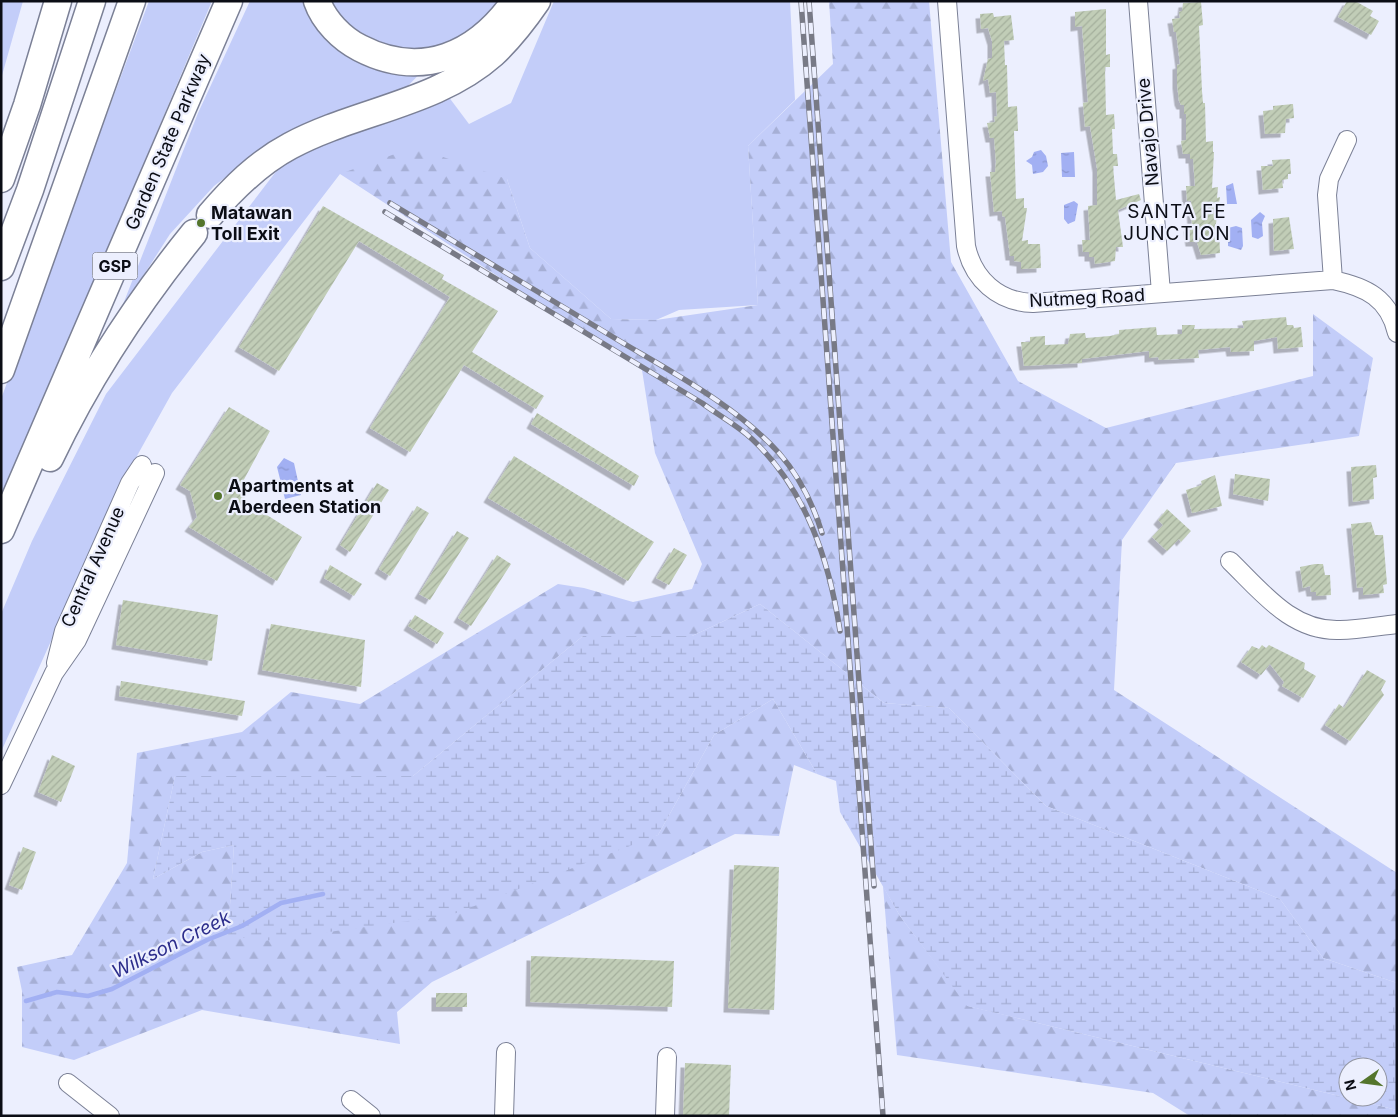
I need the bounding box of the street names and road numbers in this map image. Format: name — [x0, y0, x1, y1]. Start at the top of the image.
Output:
street label: Garden State Parkway — [121, 51, 214, 233]
street label: Navajo Drive — [1132, 77, 1163, 187]
road number: GSP — [92, 252, 138, 280]
street label: Nutmeg Road — [1029, 284, 1145, 311]
street label: Central Avenue — [57, 503, 129, 630]

